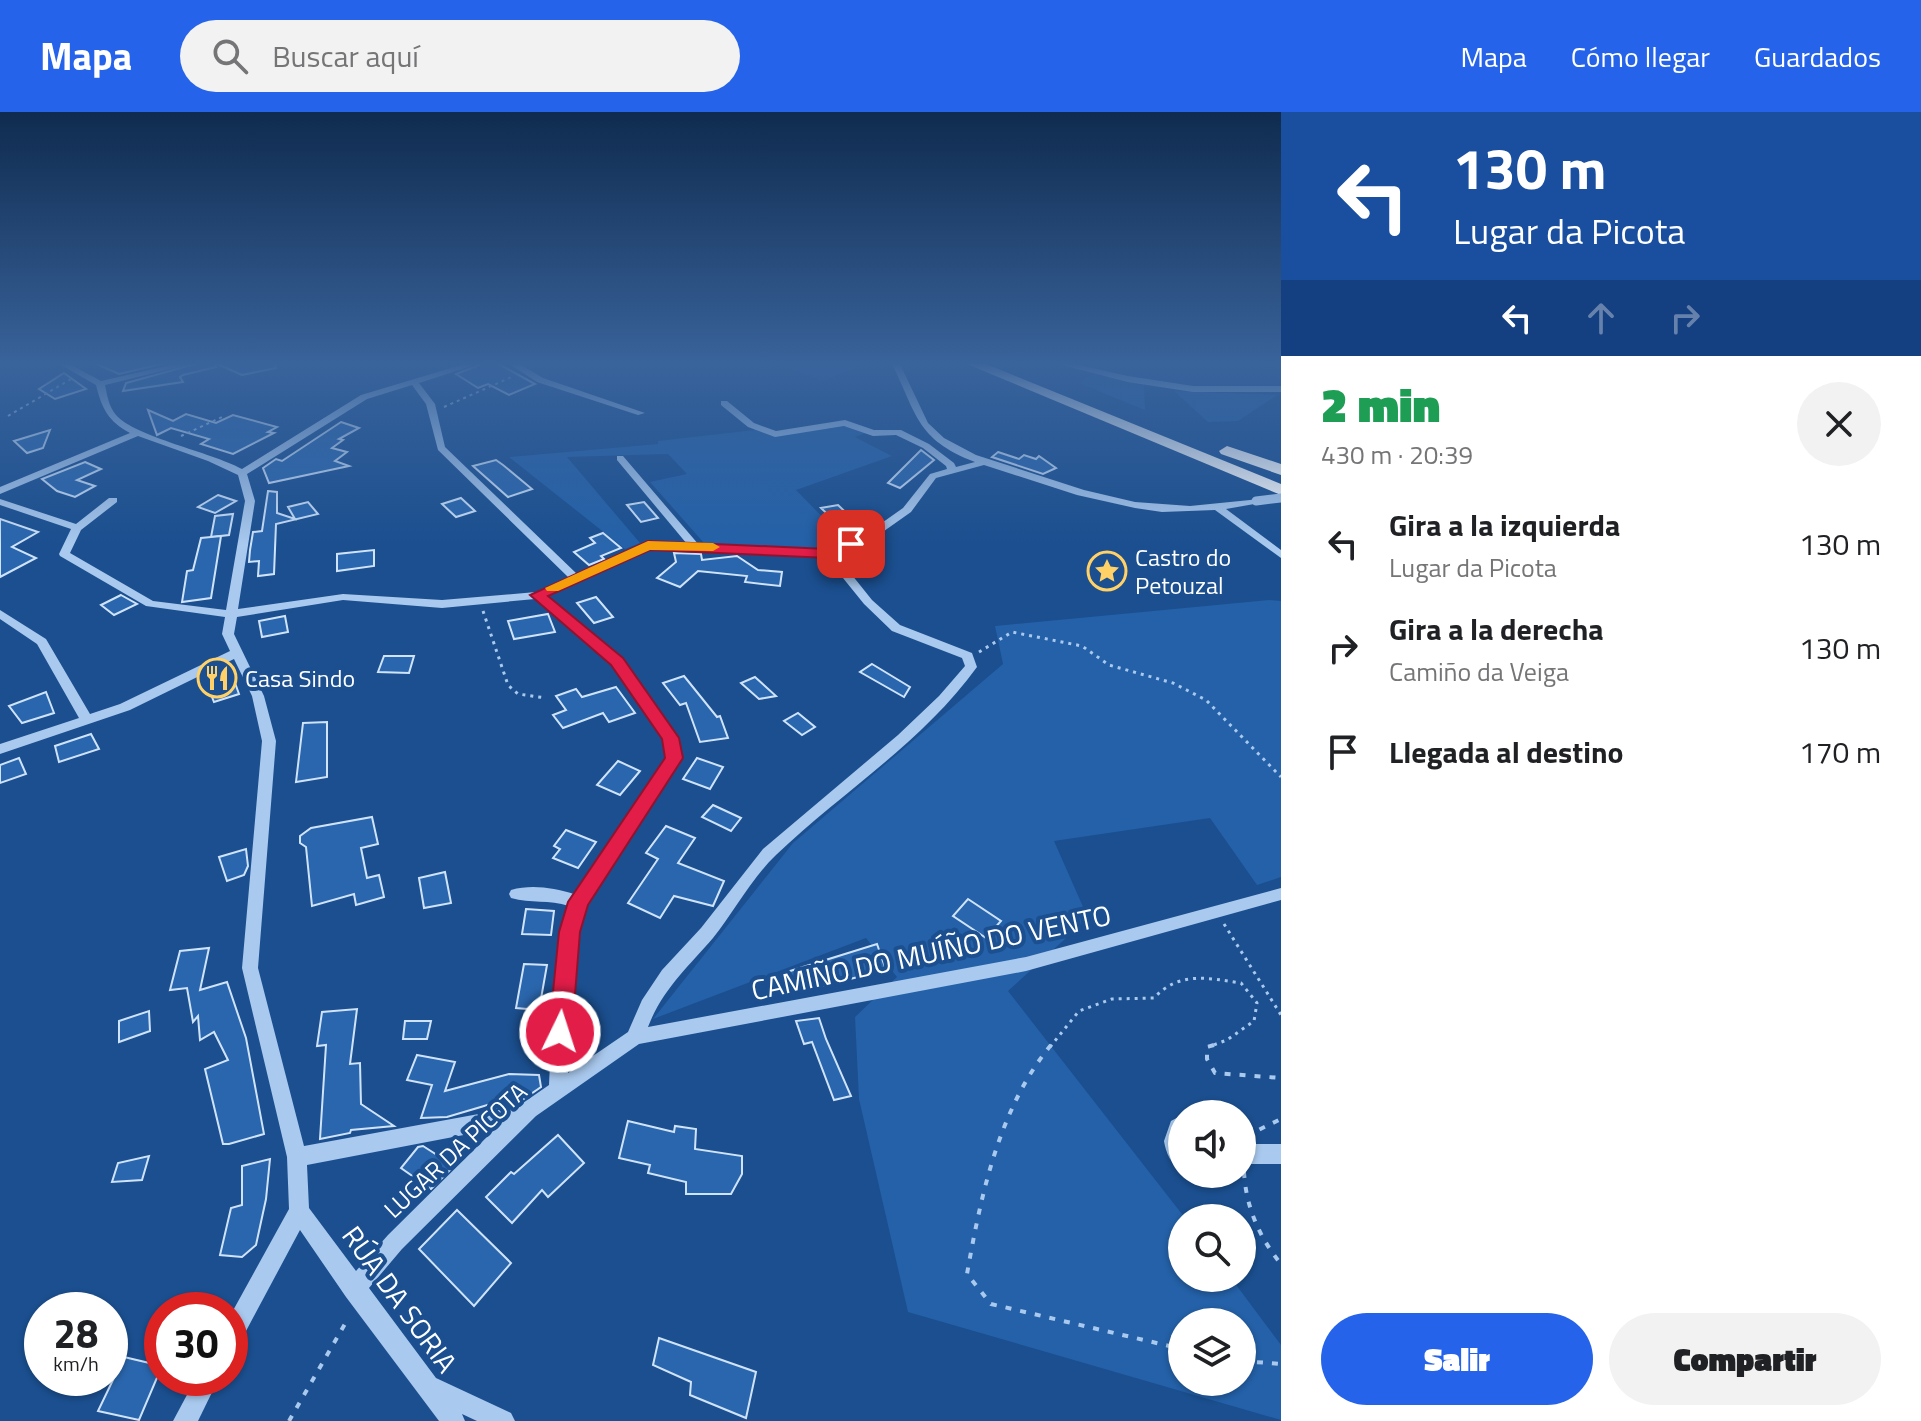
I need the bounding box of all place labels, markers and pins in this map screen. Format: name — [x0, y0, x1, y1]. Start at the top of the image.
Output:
pin — [817, 510, 885, 578]
place label: Castro do Petouzal — [1135, 539, 1231, 603]
place icon: Castro do Petouzal — [1086, 550, 1128, 592]
restaurant icon: Casa Sindo — [196, 657, 238, 699]
place label: Casa Sindo — [245, 660, 355, 696]

